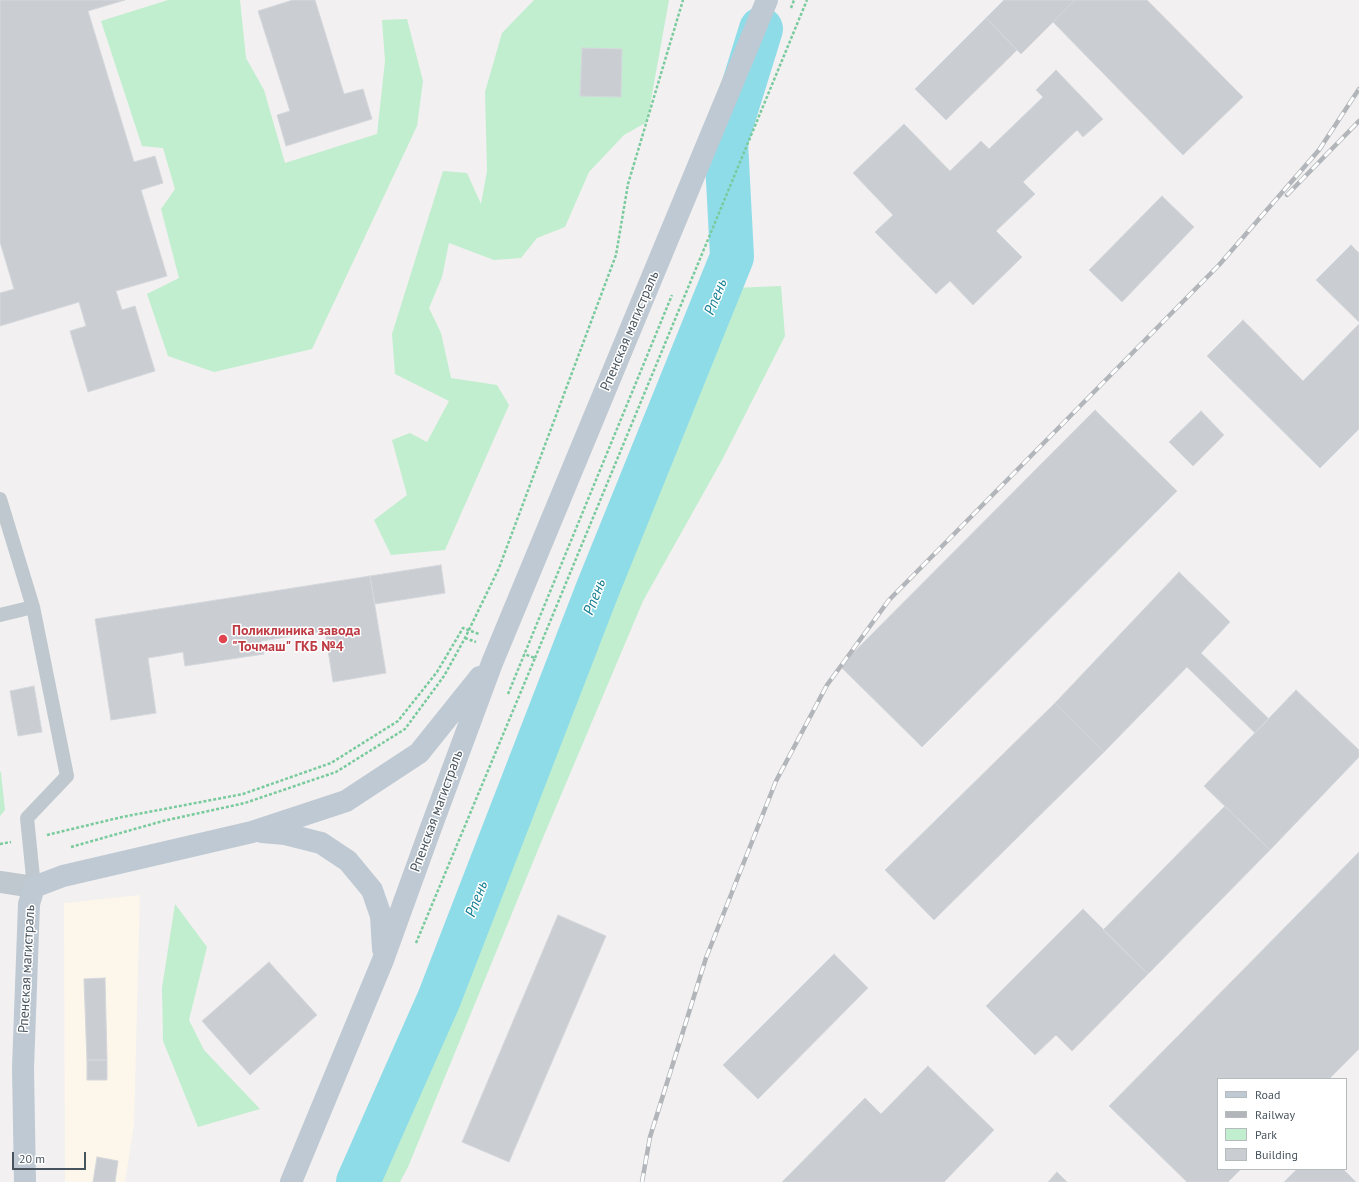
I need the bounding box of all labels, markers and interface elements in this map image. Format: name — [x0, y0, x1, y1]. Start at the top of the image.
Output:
street label: Рпенская магистраль — [597, 269, 663, 393]
water label: Рпень — [701, 276, 731, 318]
water label: Рпень — [580, 576, 610, 618]
place label: Поликлиника завода "Точмаш" ГКБ №4 — [232, 623, 360, 656]
marker: Поликлиника завода "Точмаш" ГКБ №4 — [217, 633, 229, 645]
street label: Рпенская магистраль — [407, 748, 467, 874]
water label: Рпень — [462, 878, 492, 920]
street label: Рпенская магистраль — [15, 904, 39, 1034]
legend — [1217, 1078, 1347, 1170]
text: Road — [1255, 1087, 1280, 1102]
text: Railway — [1255, 1107, 1295, 1122]
text: Park — [1255, 1127, 1277, 1142]
scale bar — [14, 1144, 88, 1170]
text: Building — [1255, 1147, 1298, 1162]
text: 20 m — [19, 1151, 45, 1166]

